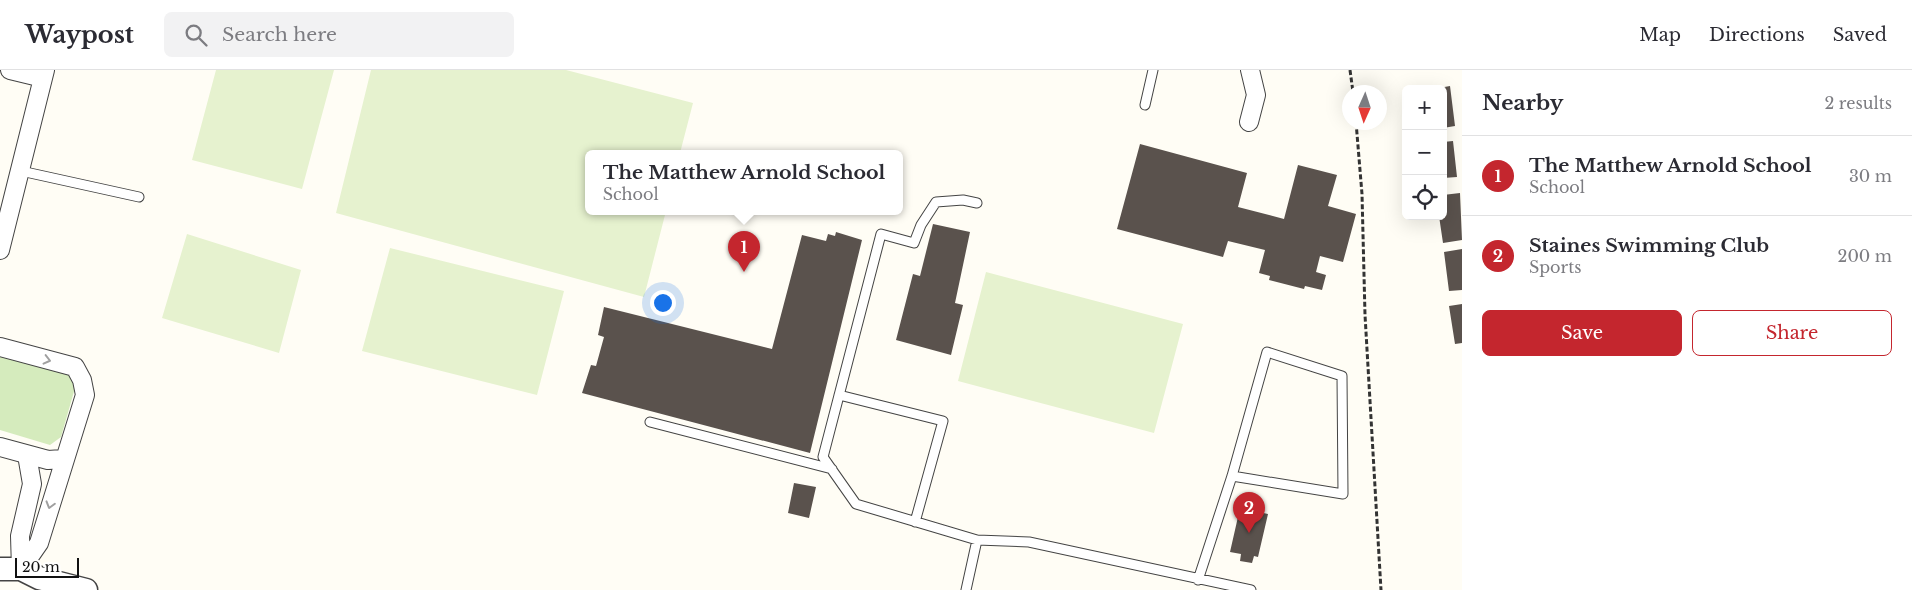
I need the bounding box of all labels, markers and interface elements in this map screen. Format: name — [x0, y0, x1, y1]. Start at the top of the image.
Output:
search box — [164, 12, 514, 57]
text: Waypost — [25, 20, 134, 49]
icon: search — [182, 21, 210, 49]
text: Search here — [222, 23, 337, 46]
text: Map — [1639, 24, 1681, 46]
text: Directions — [1709, 24, 1805, 46]
text: Saved — [1833, 24, 1887, 46]
north arrow — [1342, 85, 1387, 130]
map controls — [1402, 85, 1447, 220]
button: + — [1402, 85, 1447, 130]
text: Nearby — [1482, 90, 1563, 116]
text: 2 results — [1824, 93, 1892, 113]
button: − — [1402, 130, 1447, 175]
popup — [585, 150, 903, 215]
text: The Matthew Arnold School — [1529, 154, 1812, 177]
text: The Matthew Arnold School — [603, 161, 885, 184]
text: 1 — [1495, 166, 1501, 186]
text: 30 m — [1849, 166, 1892, 186]
button: locate — [1402, 175, 1447, 220]
text: School — [1529, 177, 1585, 197]
text: School — [603, 184, 659, 204]
pin: 1 — [728, 231, 760, 272]
text: Staines Swimming Club — [1529, 234, 1769, 257]
text: 2 — [1493, 246, 1503, 266]
text: 200 m — [1838, 246, 1892, 266]
text: Sports — [1529, 257, 1582, 277]
your location — [650, 290, 676, 316]
button: Save — [1482, 310, 1682, 356]
button: Share — [1692, 310, 1892, 356]
one-way arrow — [43, 354, 51, 364]
pin: 2 — [1233, 492, 1265, 533]
one-way arrow — [45, 501, 55, 509]
scale bar — [15, 555, 79, 578]
text: 20 m — [22, 558, 60, 576]

